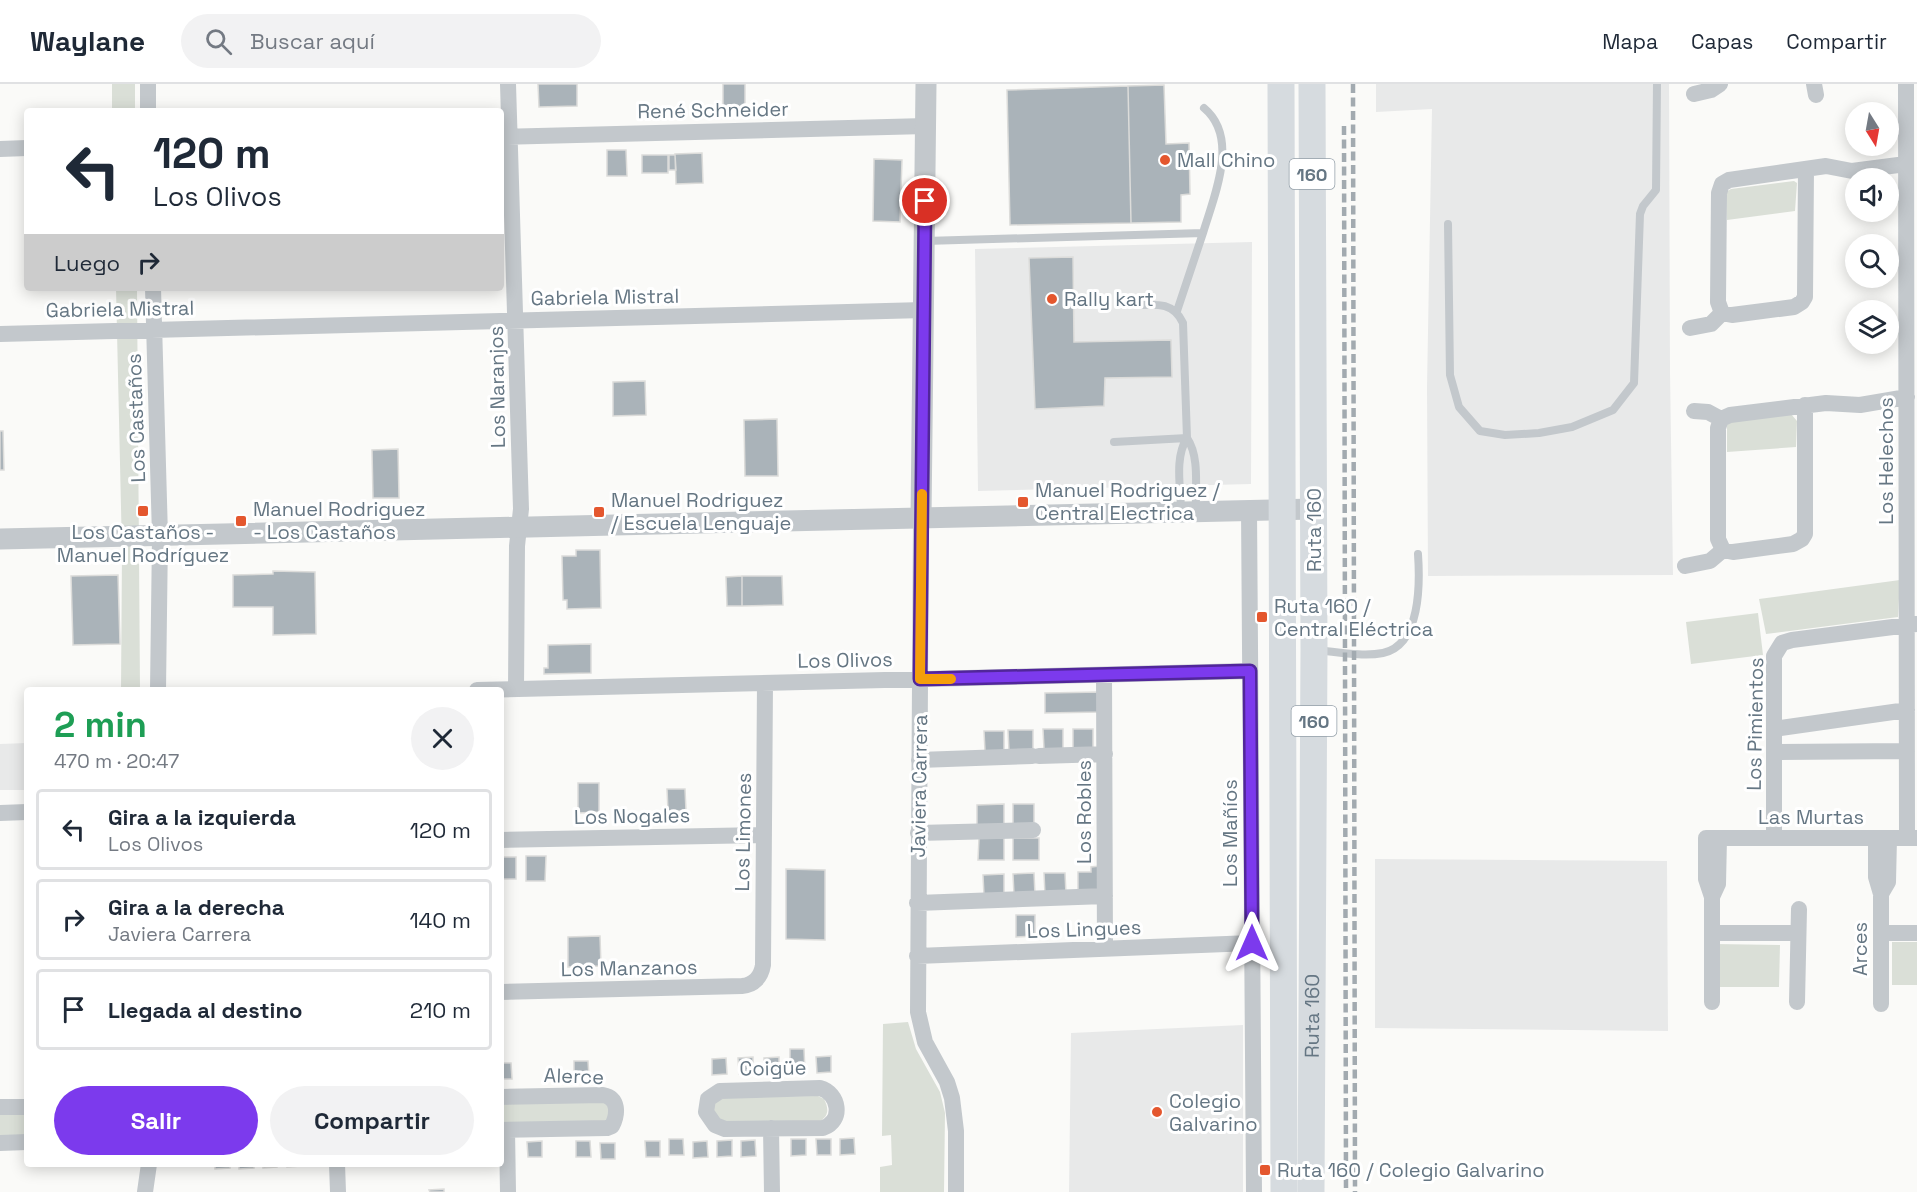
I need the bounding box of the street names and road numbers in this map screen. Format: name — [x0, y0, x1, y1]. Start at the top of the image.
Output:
street label: René Schneider — [637, 96, 789, 124]
road number: 160 — [1290, 159, 1334, 189]
street label: Gabriela Mistral — [530, 283, 680, 311]
street label: Gabriela Mistral — [45, 295, 195, 323]
street label: Los Naranjos — [483, 326, 511, 448]
street label: Los Castaños — [121, 353, 151, 483]
street label: Los Helechos — [1873, 397, 1899, 525]
street label: Ruta 160 — [1301, 488, 1327, 572]
street label: Los Olivos — [797, 646, 893, 674]
street label: Los Pimientos — [1741, 657, 1769, 791]
road number: 160 — [1292, 706, 1336, 736]
street label: Javiera Carrera — [905, 714, 933, 858]
street label: Los Robles — [1071, 760, 1097, 864]
street label: Los Limones — [729, 772, 757, 892]
street label: Los Mañíos — [1217, 779, 1243, 887]
street label: Los Nogales — [574, 802, 690, 830]
street label: Las Murtas — [1758, 804, 1864, 830]
street label: Los Lingues — [1026, 914, 1142, 944]
street label: Arces — [1847, 922, 1873, 976]
street label: Los Manzanos — [560, 954, 698, 982]
street label: Ruta 160 — [1299, 974, 1325, 1058]
street label: Coigüe — [739, 1054, 807, 1082]
street label: Alerce — [543, 1062, 605, 1090]

